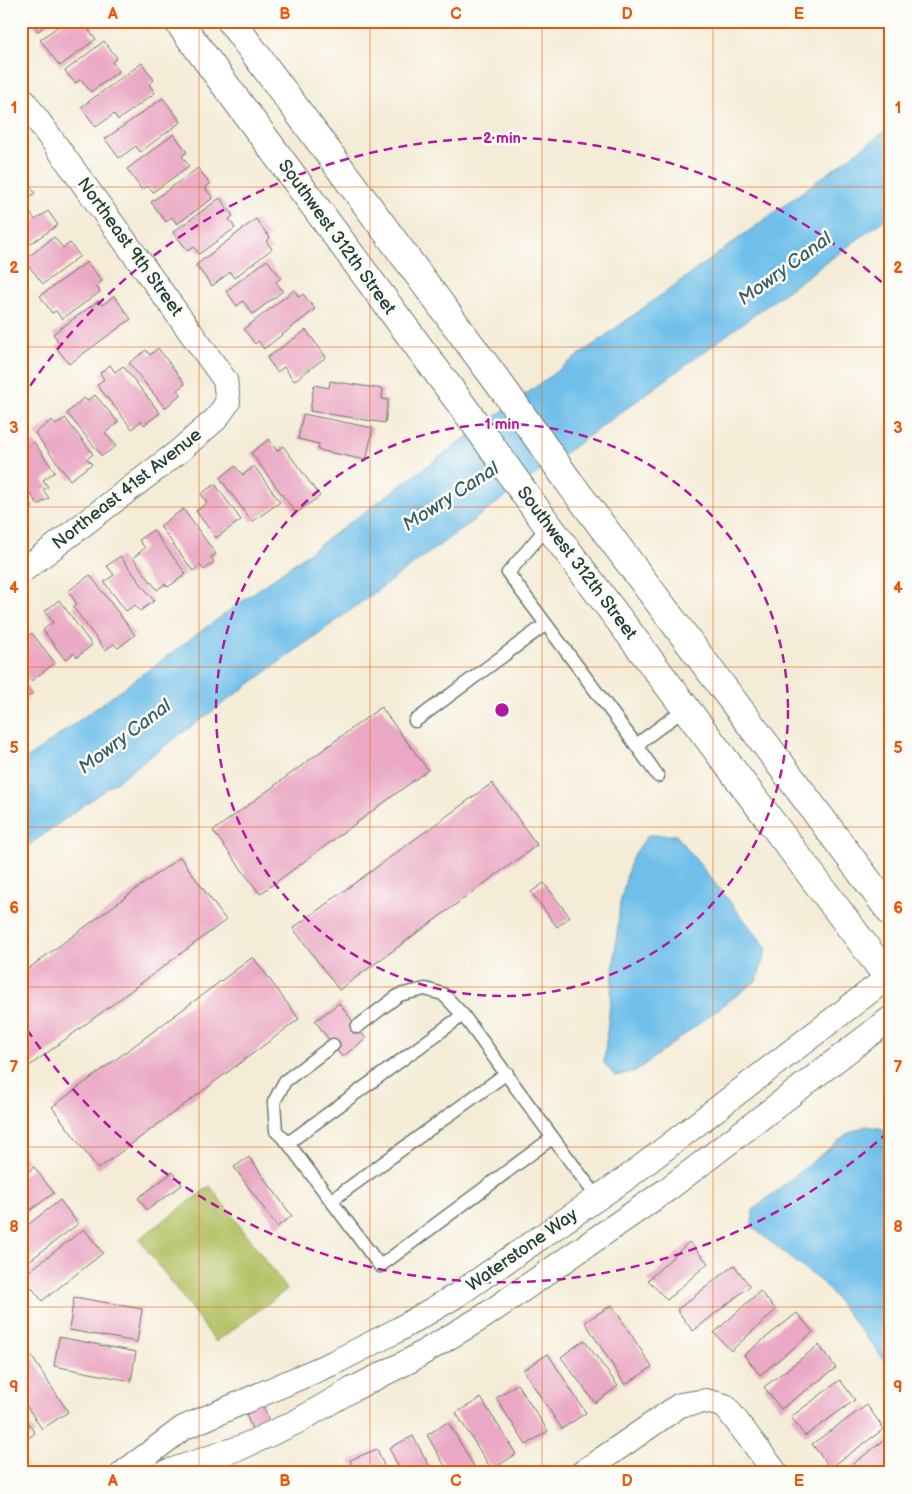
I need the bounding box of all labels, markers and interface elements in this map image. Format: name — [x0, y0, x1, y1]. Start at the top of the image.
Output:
text: A — [107, 5, 118, 24]
text: B — [279, 5, 291, 24]
text: C — [450, 5, 462, 24]
text: D — [621, 5, 633, 24]
text: E — [794, 5, 804, 24]
text: 1 — [11, 99, 17, 118]
text: 1 — [895, 99, 901, 118]
text: 2 min — [483, 129, 521, 148]
street label: Southwest 312th Street — [274, 155, 401, 319]
street label: Northeast 9th Street — [73, 174, 188, 321]
water label: Mowry Canal — [734, 227, 837, 311]
text: 2 — [9, 259, 19, 278]
text: 2 — [893, 259, 903, 278]
text: 1 min — [484, 415, 520, 434]
text: 3 — [9, 419, 19, 438]
text: 3 — [893, 419, 903, 438]
street label: Northeast 41st Avenue — [48, 424, 206, 554]
water label: Mowry Canal — [399, 457, 504, 537]
street label: Southwest 312th Street — [513, 482, 642, 644]
text: 4 — [9, 579, 19, 598]
text: 4 — [893, 579, 903, 598]
water label: Mowry Canal — [74, 694, 176, 779]
centre of rings — [493, 701, 511, 719]
text: 5 — [9, 739, 19, 758]
text: 5 — [893, 739, 903, 758]
text: 6 — [9, 899, 19, 918]
text: 6 — [893, 899, 903, 918]
text: 7 — [10, 1058, 19, 1077]
text: 7 — [894, 1058, 903, 1077]
street label: Waterstone Way — [463, 1203, 582, 1296]
text: 8 — [9, 1218, 19, 1237]
text: 8 — [893, 1218, 903, 1237]
text: 9 — [9, 1378, 19, 1397]
text: 9 — [893, 1378, 903, 1397]
text: A — [107, 1472, 118, 1491]
text: B — [279, 1472, 291, 1491]
text: C — [450, 1472, 462, 1491]
text: D — [621, 1472, 633, 1491]
text: E — [794, 1472, 804, 1491]

